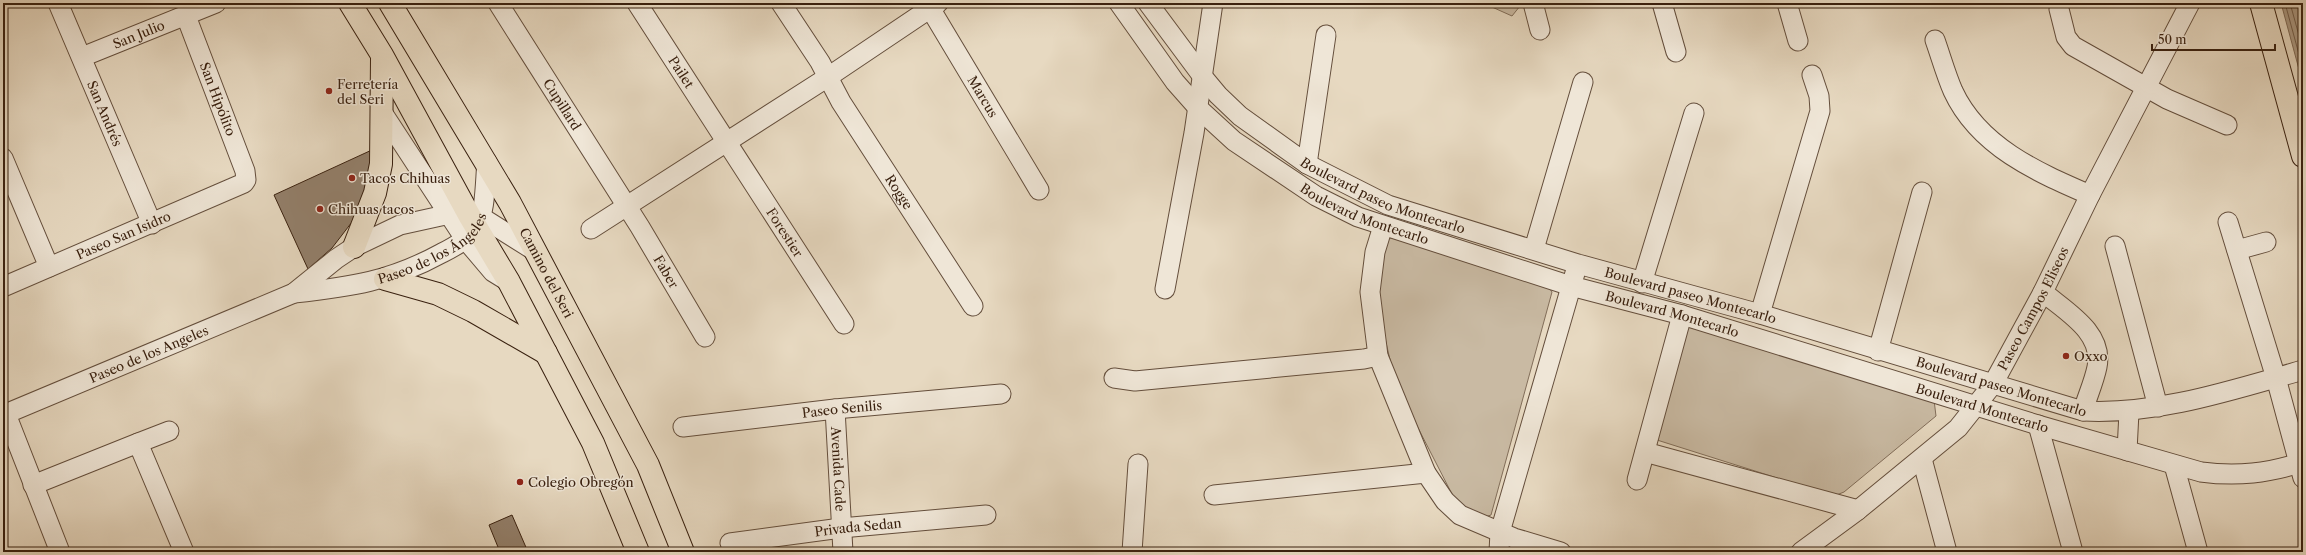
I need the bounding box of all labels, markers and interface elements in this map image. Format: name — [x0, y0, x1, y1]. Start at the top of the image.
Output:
street label: San Julio — [110, 17, 167, 52]
scale bar — [2152, 26, 2275, 52]
text: 50 m — [2158, 32, 2187, 47]
street label: Pailet — [665, 53, 698, 91]
street label: San Hipólito — [197, 60, 239, 138]
street label: Marcus — [964, 73, 1002, 121]
place label: Ferretería del Seri — [337, 76, 399, 107]
street label: Cupillard — [540, 76, 585, 133]
street label: San Andrés — [84, 78, 126, 149]
marker: Ferretería del Seri — [324, 86, 334, 96]
street label: Boulevard paseo Montecarlo — [1297, 154, 1467, 237]
place label: Tacos Chihuas — [360, 170, 450, 186]
street label: Rogge — [882, 171, 916, 212]
marker: Tacos Chihuas — [347, 173, 357, 183]
street label: Boulevard Montecarlo — [1297, 180, 1431, 247]
place label: Chihuas tacos — [328, 201, 414, 217]
marker: Chihuas tacos — [315, 204, 325, 214]
street label: Forestier — [763, 205, 807, 260]
street label: Paseo San Isidro — [73, 208, 173, 263]
street label: Paseo de los Ángeles — [376, 211, 489, 287]
street label: Camino del Seri — [516, 225, 577, 321]
street label: Paseo Campos Eliseos — [1994, 244, 2072, 373]
street label: Faber — [650, 252, 683, 291]
street label: Boulevard paseo Montecarlo — [1603, 264, 1778, 326]
street label: Boulevard Montecarlo — [1604, 287, 1741, 340]
street label: Paseo de los Angeles — [87, 322, 211, 386]
place label: Oxxo — [2074, 348, 2108, 364]
marker: Oxxo — [2061, 351, 2071, 361]
street label: Boulevard paseo Montecarlo — [1914, 353, 2089, 420]
street label: Boulevard Montecarlo — [1914, 380, 2051, 436]
street label: Paseo Senilis — [801, 397, 883, 421]
street label: Avenida Cade — [828, 425, 849, 512]
place label: Colegio Obregón — [528, 474, 634, 490]
marker: Colegio Obregón — [515, 477, 525, 487]
street label: Privada Sedan — [813, 515, 902, 540]

